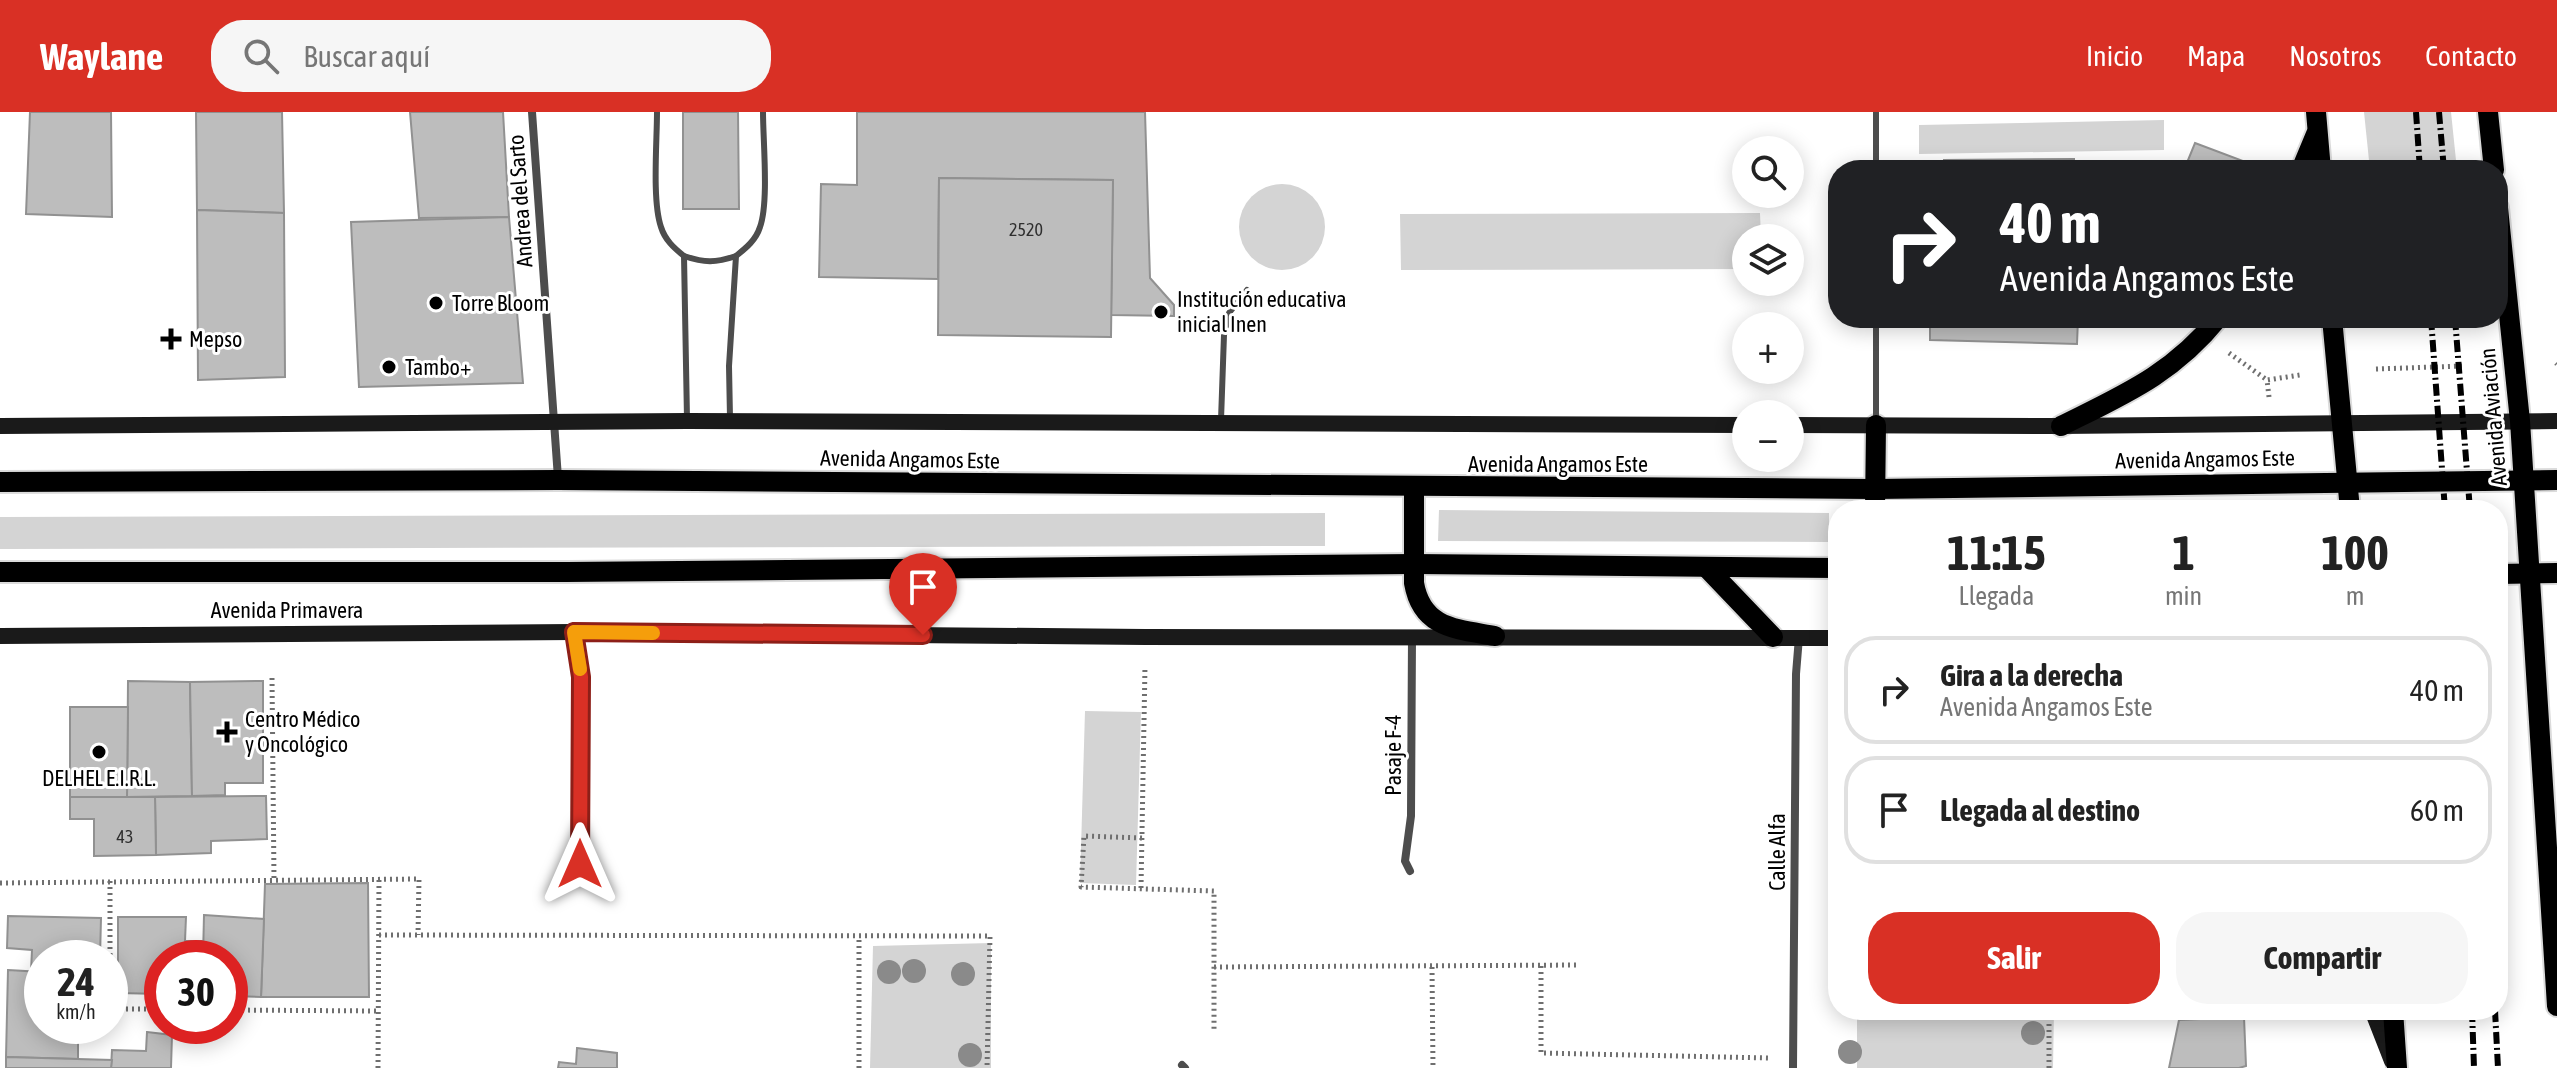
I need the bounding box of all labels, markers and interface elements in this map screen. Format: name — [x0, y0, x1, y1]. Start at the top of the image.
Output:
search box — [211, 20, 771, 92]
icon: search — [239, 34, 283, 78]
text: Waylane — [40, 35, 163, 78]
text: Buscar aquí — [303, 39, 430, 73]
text: Inicio — [2086, 40, 2143, 72]
text: Mapa — [2187, 40, 2245, 72]
text: Nosotros — [2289, 40, 2381, 72]
text: Contacto — [2425, 40, 2517, 72]
street label: Andrea del Sarto — [502, 134, 538, 268]
map controls — [1732, 136, 1804, 472]
button: search — [1732, 136, 1804, 208]
text: 40 m — [2000, 191, 2101, 255]
icon: right — [1868, 192, 1972, 296]
house number: 2520 — [1009, 219, 1043, 240]
button: layers — [1732, 224, 1804, 296]
text: Avenida Angamos Este — [2000, 257, 2294, 299]
place label: Institución educativa inicial Inen — [1177, 286, 1346, 337]
place label: Torre Bloom — [452, 290, 549, 316]
marker: Torre Bloom — [427, 294, 445, 312]
marker: Institución educativa inicial Inen — [1152, 303, 1170, 321]
button: + — [1732, 312, 1804, 384]
place label: Mepso — [189, 326, 242, 352]
marker: Mepso — [160, 328, 182, 350]
street label: Avenida Aviación — [2474, 347, 2512, 487]
place label: Tambo+ — [405, 354, 471, 380]
marker: Tambo+ — [380, 358, 398, 376]
button: − — [1732, 400, 1804, 472]
street label: Avenida Angamos Este — [820, 444, 1000, 474]
street label: Avenida Angamos Este — [2115, 444, 2295, 474]
street label: Avenida Angamos Este — [1468, 451, 1648, 477]
text: 11:15 — [1947, 525, 2046, 580]
text: 1 — [2172, 525, 2195, 580]
text: 100 — [2321, 525, 2389, 580]
pin — [889, 553, 957, 635]
icon: arrive — [901, 565, 945, 609]
text: Llegada — [1959, 581, 2034, 611]
text: min — [2165, 581, 2202, 611]
text: m — [2346, 581, 2364, 611]
street label: Avenida Primavera — [211, 597, 363, 623]
text: Gira a la derecha — [1940, 658, 2123, 692]
icon: right — [1872, 668, 1916, 712]
text: 40 m — [2410, 673, 2464, 707]
text: Avenida Angamos Este — [1940, 692, 2153, 722]
place label: Centro Médico y Oncológico — [245, 706, 360, 757]
street label: Pasaje F-4 — [1380, 714, 1406, 796]
marker: Centro Médico y Oncológico — [216, 721, 238, 743]
marker: DELHEL E.I.R.L. — [90, 743, 108, 761]
place label: DELHEL E.I.R.L. — [42, 765, 156, 791]
icon: arrive — [1872, 788, 1916, 832]
text: Llegada al destino — [1940, 793, 2140, 827]
text: 60 m — [2410, 793, 2464, 827]
street label: Calle Alfa — [1764, 813, 1790, 891]
position arrow — [538, 822, 622, 906]
house number: 43 — [117, 826, 133, 847]
button: Salir — [1868, 912, 2160, 1004]
button: Compartir — [2176, 912, 2468, 1004]
speed limit sign: 30 — [144, 940, 248, 1044]
text: 24 — [57, 959, 95, 1004]
text: km/h — [56, 1000, 96, 1023]

